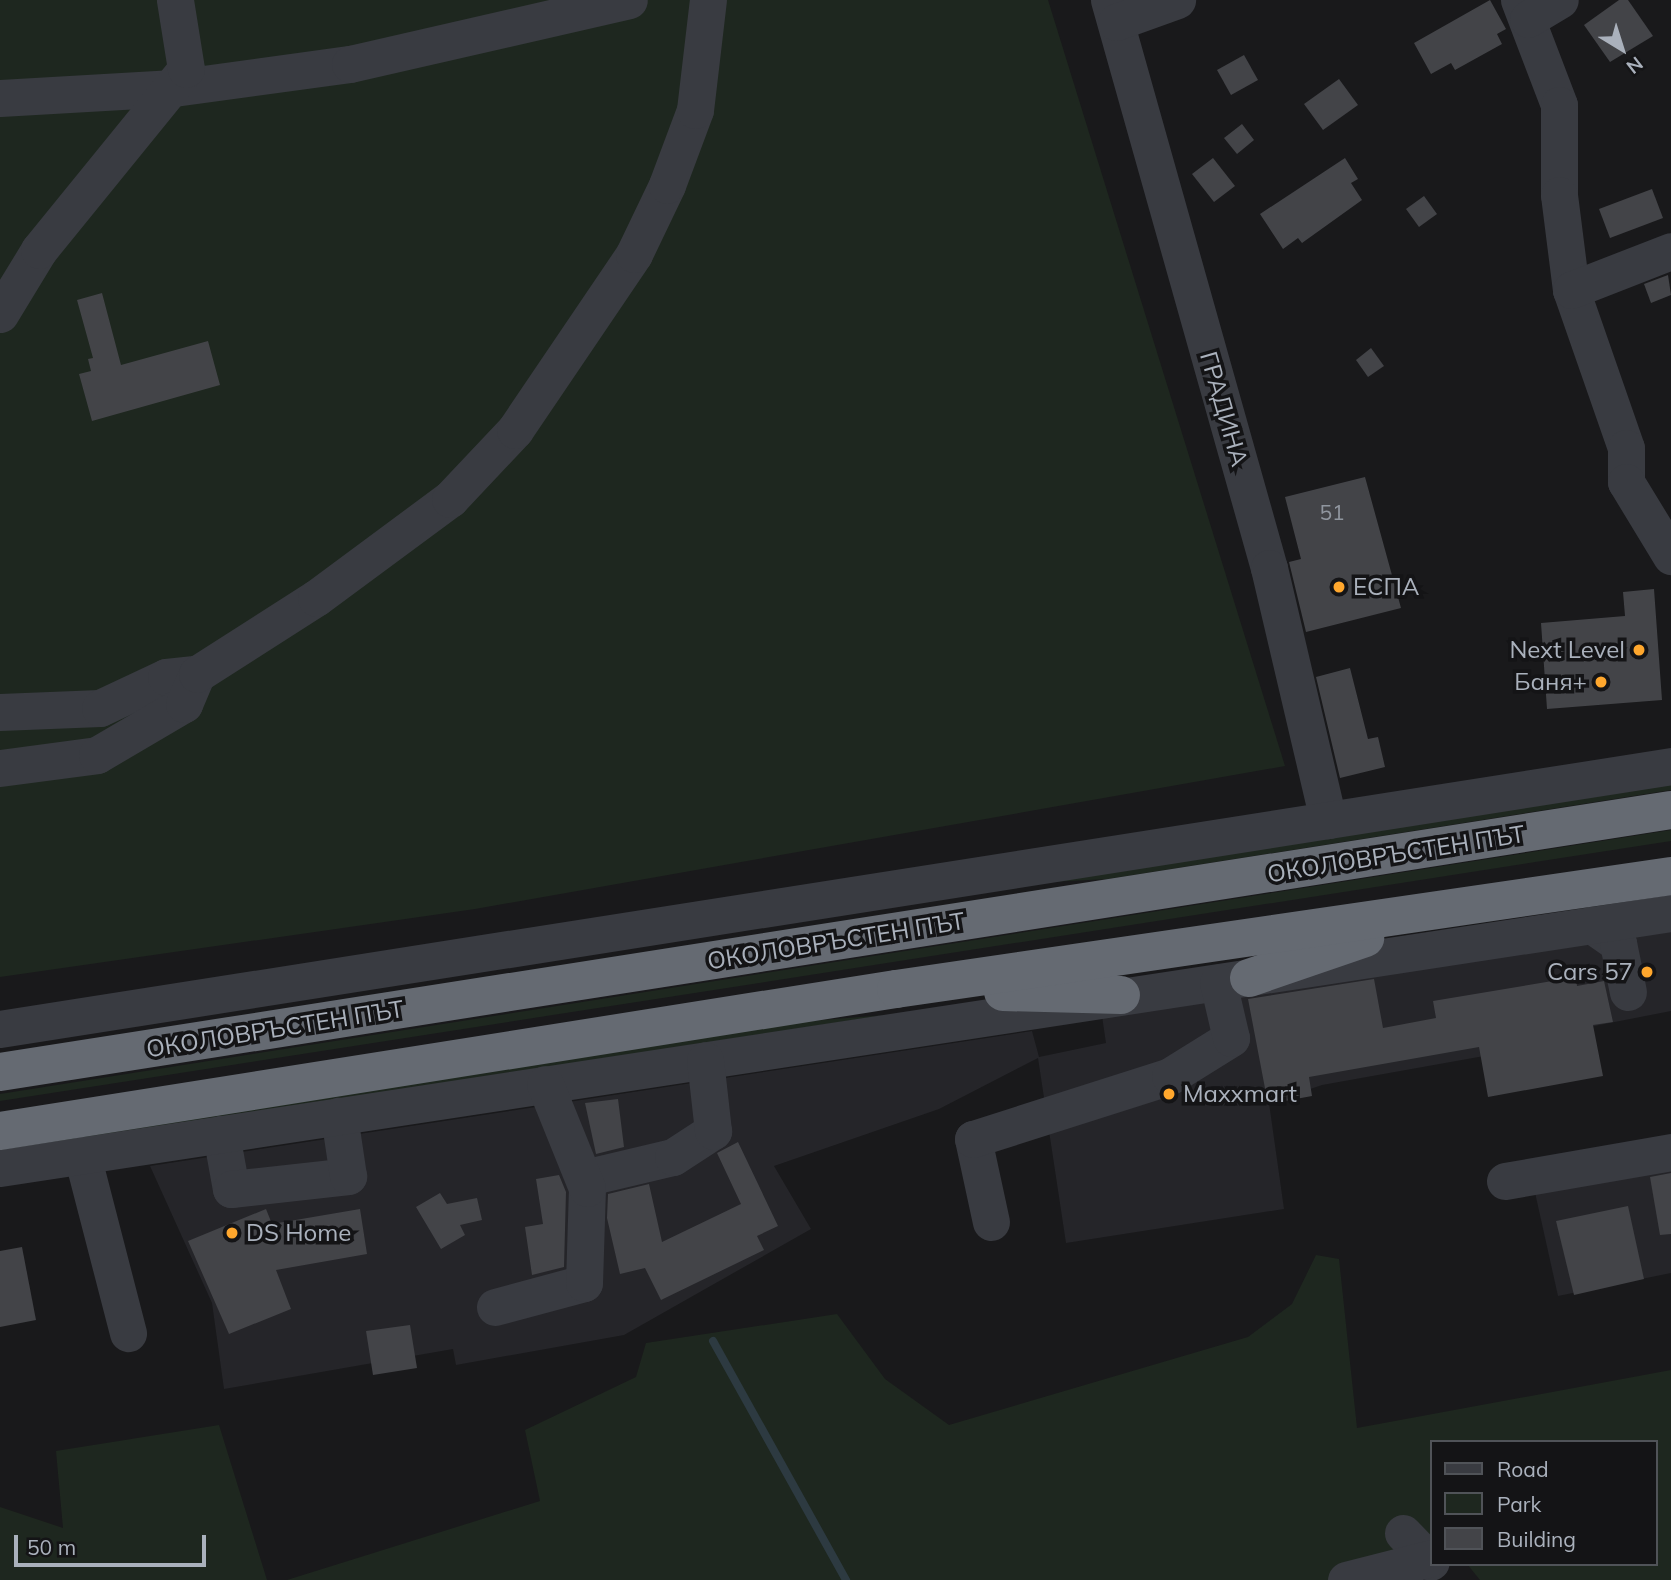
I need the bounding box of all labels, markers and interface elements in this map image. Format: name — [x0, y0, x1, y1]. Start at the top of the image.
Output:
north arrow — [1587, 14, 1657, 84]
text: N — [1622, 52, 1648, 79]
street label: ГРАДИНА — [1194, 348, 1254, 470]
house number: 51 — [1319, 499, 1345, 525]
place label: ЕСПА — [1353, 573, 1419, 601]
marker: ЕСПА — [1331, 579, 1347, 595]
place label: Next Level — [1509, 636, 1625, 664]
marker: Next Level — [1631, 642, 1647, 658]
place label: Баня+ — [1514, 668, 1587, 696]
marker: Баня+ — [1593, 674, 1609, 690]
street label: ОКОЛОВРЪСТЕН ПЪТ — [1265, 819, 1527, 889]
street label: ОКОЛОВРЪСТЕН ПЪТ — [705, 906, 967, 976]
place label: Cars 57 — [1547, 958, 1633, 986]
marker: Cars 57 — [1639, 964, 1655, 980]
street label: ОКОЛОВРЪСТЕН ПЪТ — [144, 994, 406, 1064]
place label: Maxxmart — [1183, 1080, 1297, 1108]
marker: Maxxmart — [1161, 1086, 1177, 1102]
place label: DS Home — [246, 1219, 351, 1247]
marker: DS Home — [224, 1225, 240, 1241]
legend — [1430, 1440, 1657, 1566]
text: Road — [1497, 1456, 1548, 1482]
text: Park — [1497, 1491, 1541, 1517]
scale bar — [18, 1520, 210, 1564]
text: Building — [1497, 1526, 1576, 1552]
text: 50 m — [27, 1534, 76, 1560]

